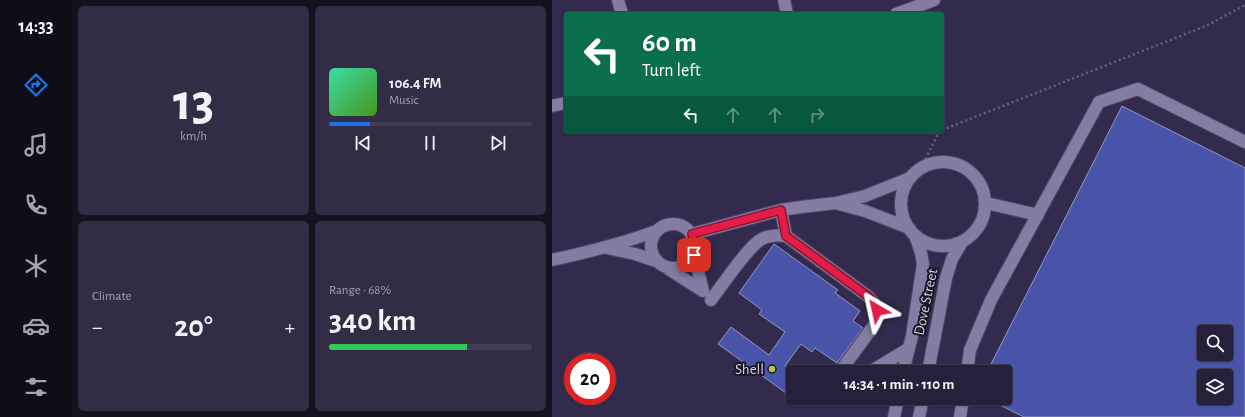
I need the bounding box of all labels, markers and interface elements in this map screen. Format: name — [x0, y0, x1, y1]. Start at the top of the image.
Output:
text: 14:33 — [18, 18, 54, 36]
icon: left — [576, 28, 628, 80]
text: 60 m — [642, 29, 697, 57]
text: Turn left — [642, 62, 701, 80]
icon: directions — [22, 71, 50, 99]
text: 106.4 FM — [389, 76, 441, 91]
text: 13 — [173, 77, 214, 129]
text: Music — [389, 94, 419, 107]
icon: left — [680, 104, 702, 126]
icon: ahead — [722, 104, 744, 126]
icon: ahead — [764, 104, 786, 126]
icon: right — [806, 104, 828, 126]
text: km/h — [180, 130, 207, 143]
icon: music — [22, 131, 50, 159]
icon: previous — [352, 132, 374, 154]
icon: pause — [419, 132, 441, 154]
icon: next — [487, 132, 509, 154]
icon: phone — [22, 191, 50, 219]
pin — [677, 238, 711, 272]
icon: arrive — [683, 244, 705, 266]
icon: climate — [22, 252, 50, 280]
street label: Dove Street — [912, 267, 940, 337]
text: Range · 68% — [329, 284, 391, 297]
position arrow — [856, 289, 898, 331]
text: Climate — [92, 290, 131, 303]
text: 340 km — [329, 306, 416, 336]
icon: car — [22, 312, 50, 340]
text: 20° — [174, 312, 213, 342]
text: − — [92, 316, 103, 338]
text: + — [284, 316, 295, 338]
map controls — [1197, 325, 1233, 405]
button: search — [1197, 325, 1233, 361]
speed limit sign: 20 — [564, 353, 616, 405]
place label: Shell — [735, 362, 764, 377]
marker: Shell — [767, 364, 777, 374]
button: layers — [1197, 369, 1233, 405]
icon: filters — [22, 373, 50, 401]
text: 14:34 · 1 min · 110 m — [844, 377, 954, 392]

